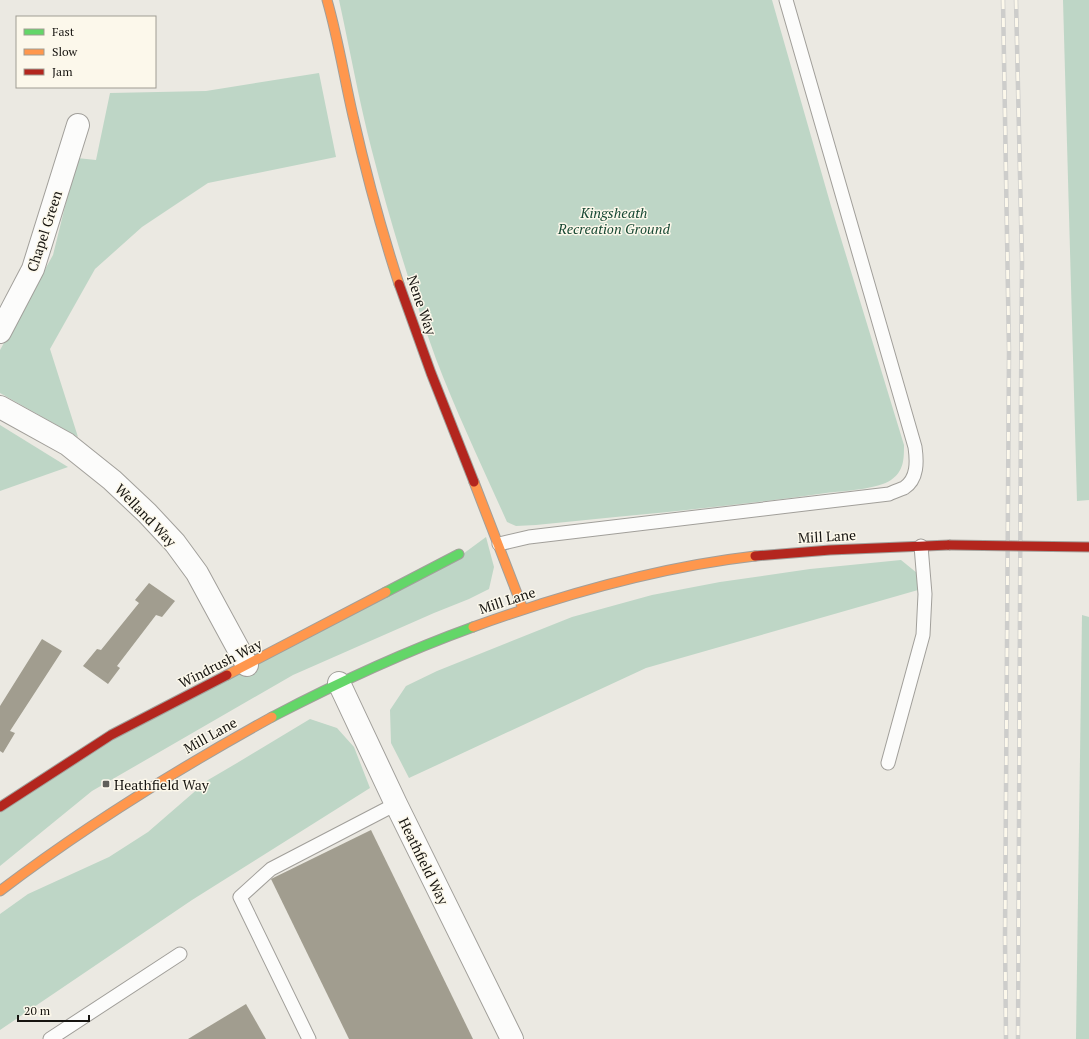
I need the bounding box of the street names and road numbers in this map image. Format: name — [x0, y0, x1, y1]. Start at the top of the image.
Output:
street label: Chapel Green — [22, 187, 66, 274]
street label: Nene Way — [403, 272, 441, 338]
street label: Welland Way — [111, 479, 181, 551]
street label: Mill Lane — [797, 525, 857, 547]
street label: Mill Lane — [476, 582, 538, 618]
street label: Windrush Way — [175, 634, 266, 692]
street label: Mill Lane — [180, 713, 240, 757]
street label: Heathfield Way — [395, 814, 454, 909]

